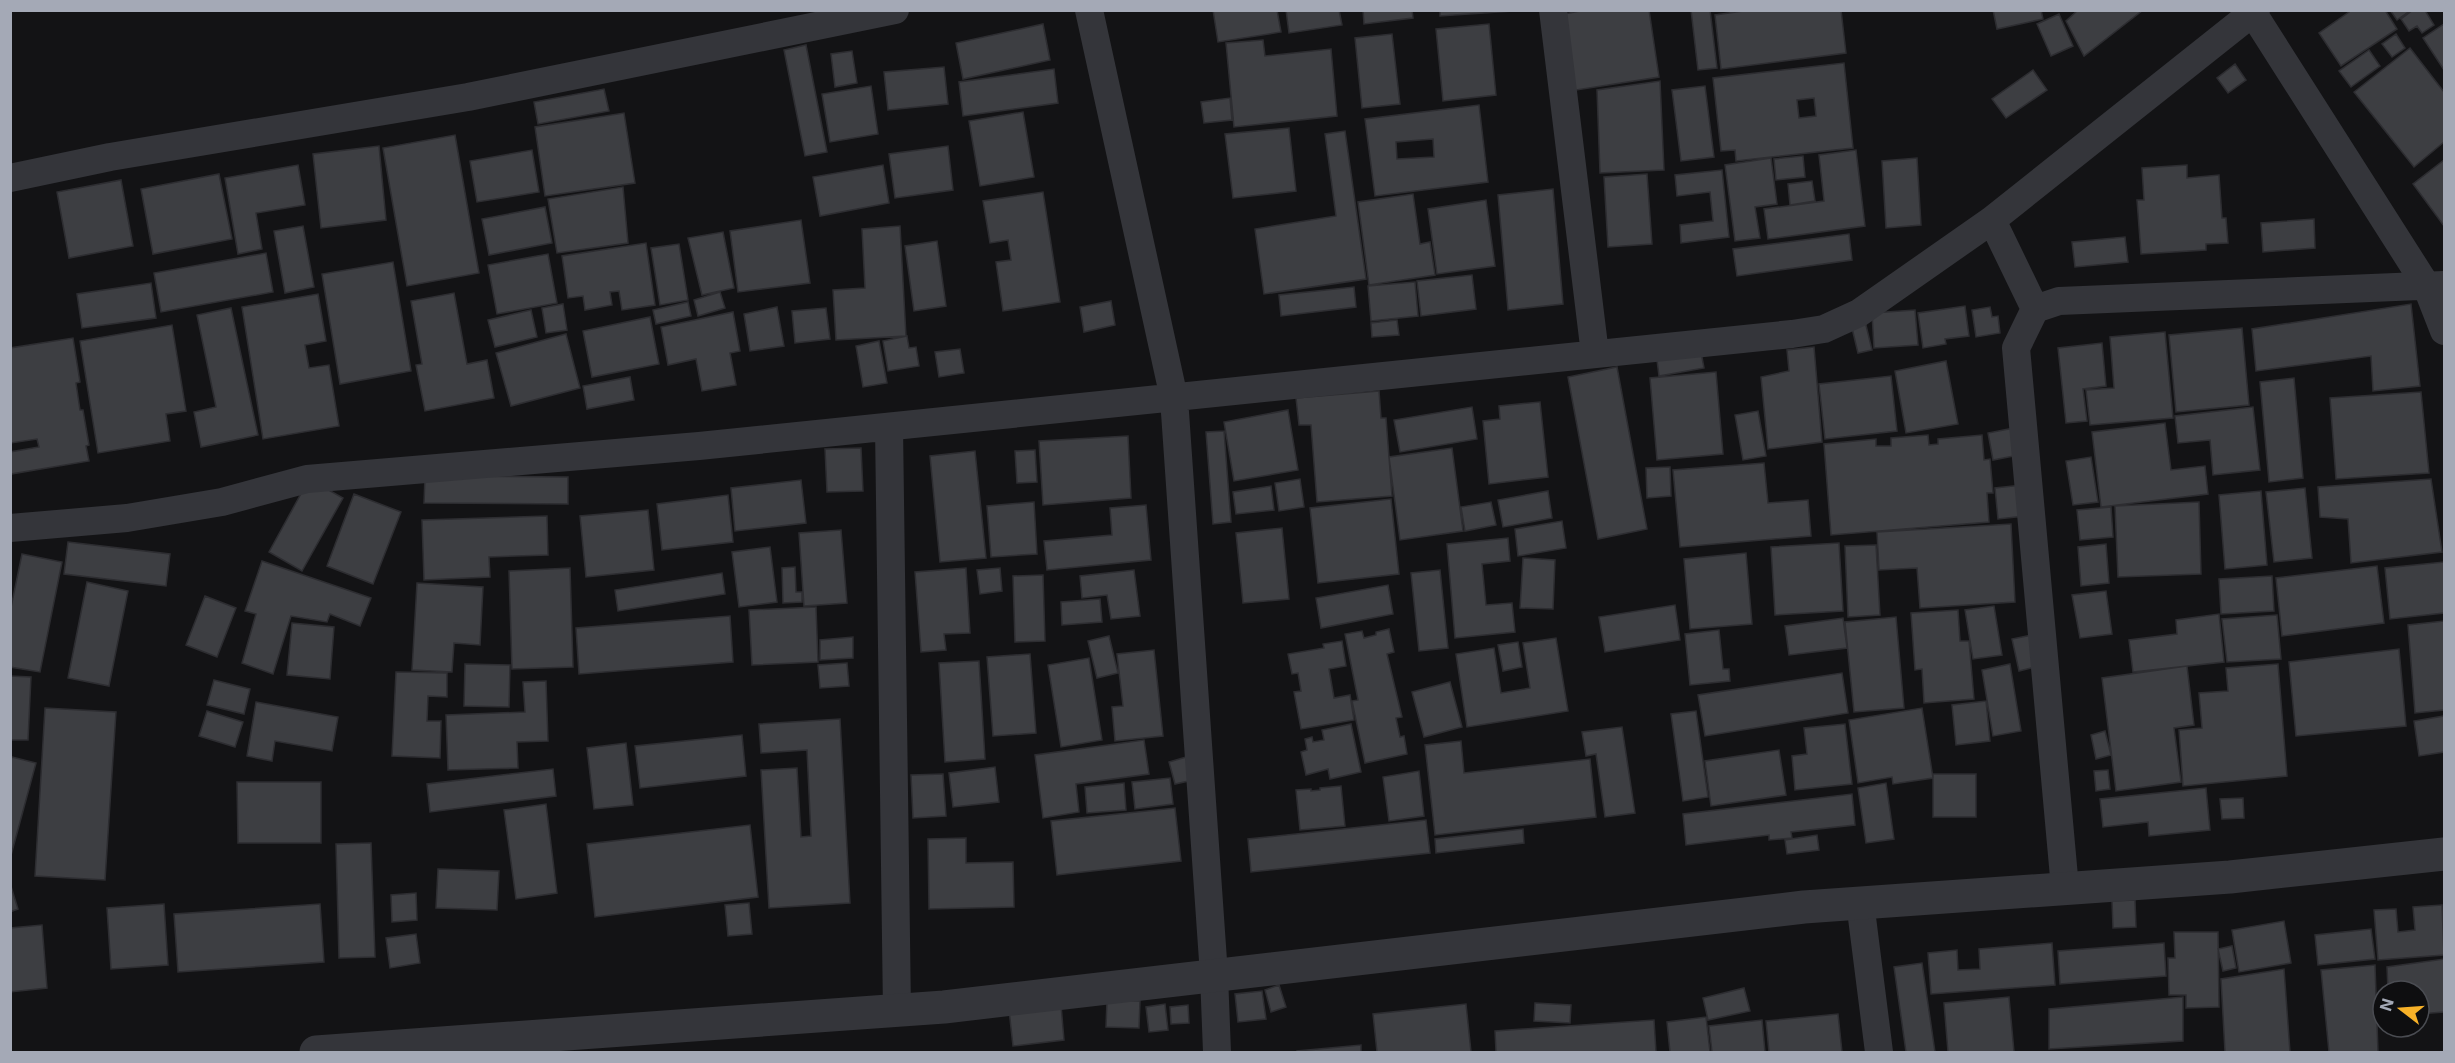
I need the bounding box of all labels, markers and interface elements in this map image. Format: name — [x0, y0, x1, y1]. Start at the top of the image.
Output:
north arrow — [2371, 979, 2431, 1039]
text: N — [2375, 996, 2398, 1013]

